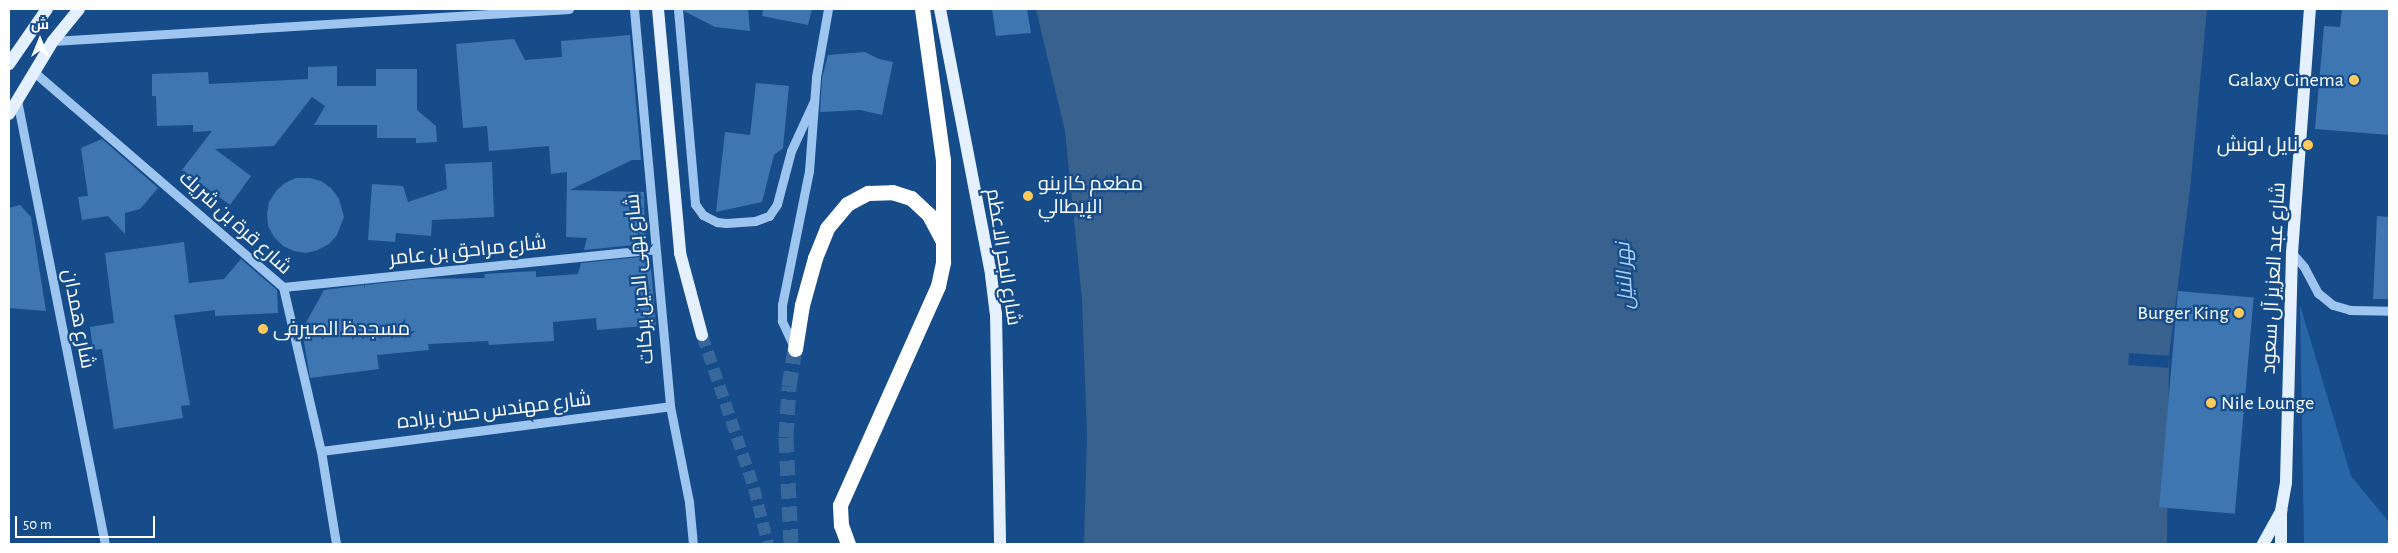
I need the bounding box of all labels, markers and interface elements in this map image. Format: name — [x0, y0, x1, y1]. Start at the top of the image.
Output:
north arrow — [15, 15, 65, 65]
text: ش — [31, 18, 49, 32]
place label: Galaxy Cinema — [2228, 68, 2344, 92]
marker: Galaxy Cinema — [2348, 74, 2360, 86]
place label: نايل لونش — [2217, 133, 2298, 157]
marker: نايل لونش — [2302, 139, 2314, 151]
street label: شارع قرة بن شريك — [174, 166, 296, 280]
place label: مطعم كازينو الإيطالي — [1038, 173, 1143, 220]
street label: شارع عبد العزيز آل سعود — [2257, 181, 2291, 375]
street label: شارع البحر الاعظم — [980, 187, 1026, 327]
marker: مطعم كازينو الإيطالي — [1022, 190, 1034, 202]
street label: شارع بهى الدين بركات — [621, 193, 659, 365]
street label: شارع مراحق بن عامر — [388, 231, 548, 271]
water label: نهر النيل — [1611, 242, 1639, 310]
street label: شارع همدان — [57, 267, 99, 371]
place label: Burger King — [2137, 301, 2229, 325]
marker: Burger King — [2233, 307, 2245, 319]
place label: مسجدظ الصيرفى — [273, 317, 410, 341]
marker: مسجدظ الصيرفى — [257, 323, 269, 335]
street label: شارع مهندس حسن براده — [396, 387, 592, 435]
place label: Nile Lounge — [2221, 391, 2314, 415]
marker: Nile Lounge — [2205, 397, 2217, 409]
scale bar — [18, 506, 158, 538]
text: 50 m — [23, 517, 52, 532]

